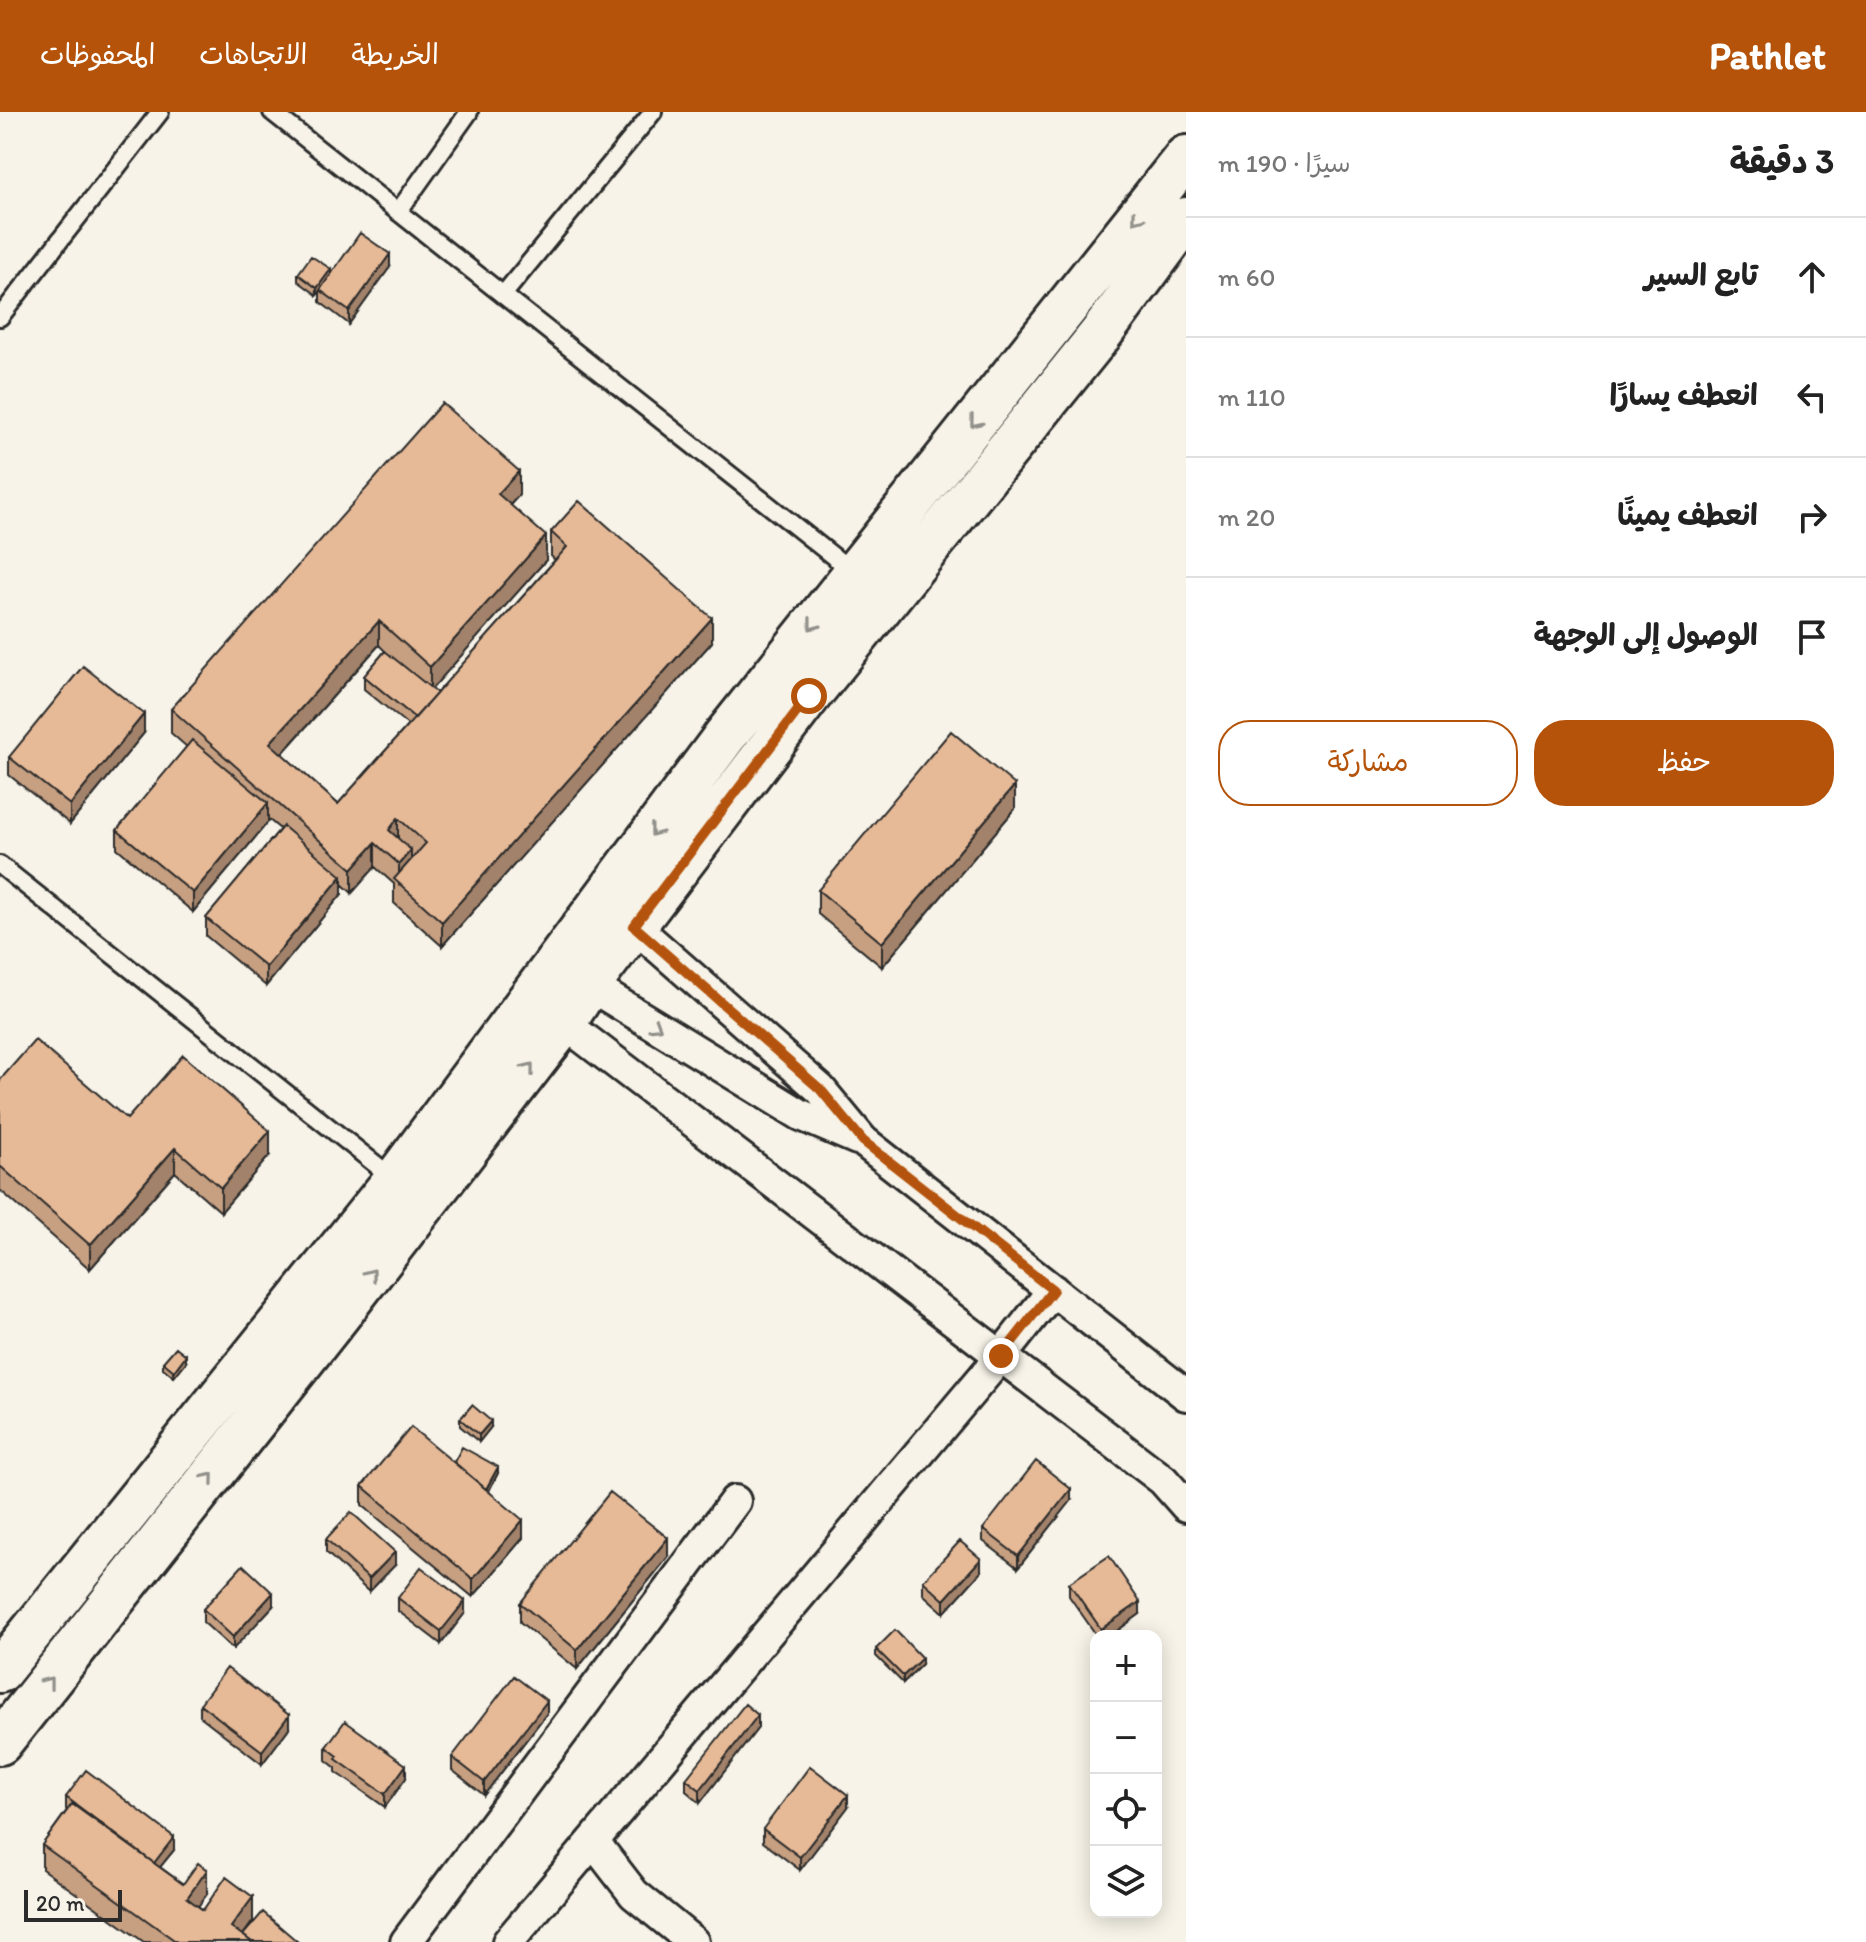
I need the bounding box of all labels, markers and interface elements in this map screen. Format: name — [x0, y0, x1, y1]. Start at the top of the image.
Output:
text: Pathlet — [1709, 33, 1826, 79]
text: المحفوظات — [40, 37, 155, 71]
text: الاتجاهات — [199, 37, 307, 71]
text: الخريطة — [351, 37, 439, 71]
text: 3 دقيقة — [1729, 141, 1834, 182]
text: سيرًا · 190 m — [1218, 147, 1351, 179]
one-way arrow — [1133, 209, 1147, 224]
icon: ahead — [1790, 255, 1834, 299]
text: تابع السير — [1644, 256, 1758, 293]
text: 60 m — [1218, 261, 1276, 293]
icon: left — [1790, 375, 1834, 419]
text: انعطف يسارًا — [1609, 376, 1758, 413]
text: 110 m — [1218, 381, 1286, 413]
one-way arrow — [971, 412, 985, 427]
icon: right — [1790, 495, 1834, 539]
text: انعطف يمينًا — [1617, 496, 1758, 533]
text: 20 m — [1218, 501, 1275, 533]
icon: arrive — [1790, 615, 1834, 659]
one-way arrow — [809, 616, 823, 631]
text: الوصول إلى الوجهة — [1534, 616, 1758, 653]
route start — [791, 678, 827, 714]
button: مشاركة — [1218, 720, 1518, 806]
button: حفظ — [1534, 720, 1834, 806]
one-way arrow — [650, 822, 664, 837]
one-way arrow — [647, 1016, 662, 1032]
one-way arrow — [520, 1062, 534, 1077]
one-way arrow — [361, 1268, 375, 1283]
route end — [983, 1338, 1019, 1374]
one-way arrow — [199, 1473, 214, 1487]
map controls — [1090, 1630, 1162, 1918]
button: + — [1090, 1630, 1162, 1702]
one-way arrow — [38, 1677, 53, 1691]
button: − — [1090, 1702, 1162, 1774]
button: locate — [1090, 1774, 1162, 1846]
button: layers — [1090, 1846, 1162, 1918]
scale bar — [24, 1886, 122, 1922]
text: 20 m — [36, 1890, 85, 1917]

